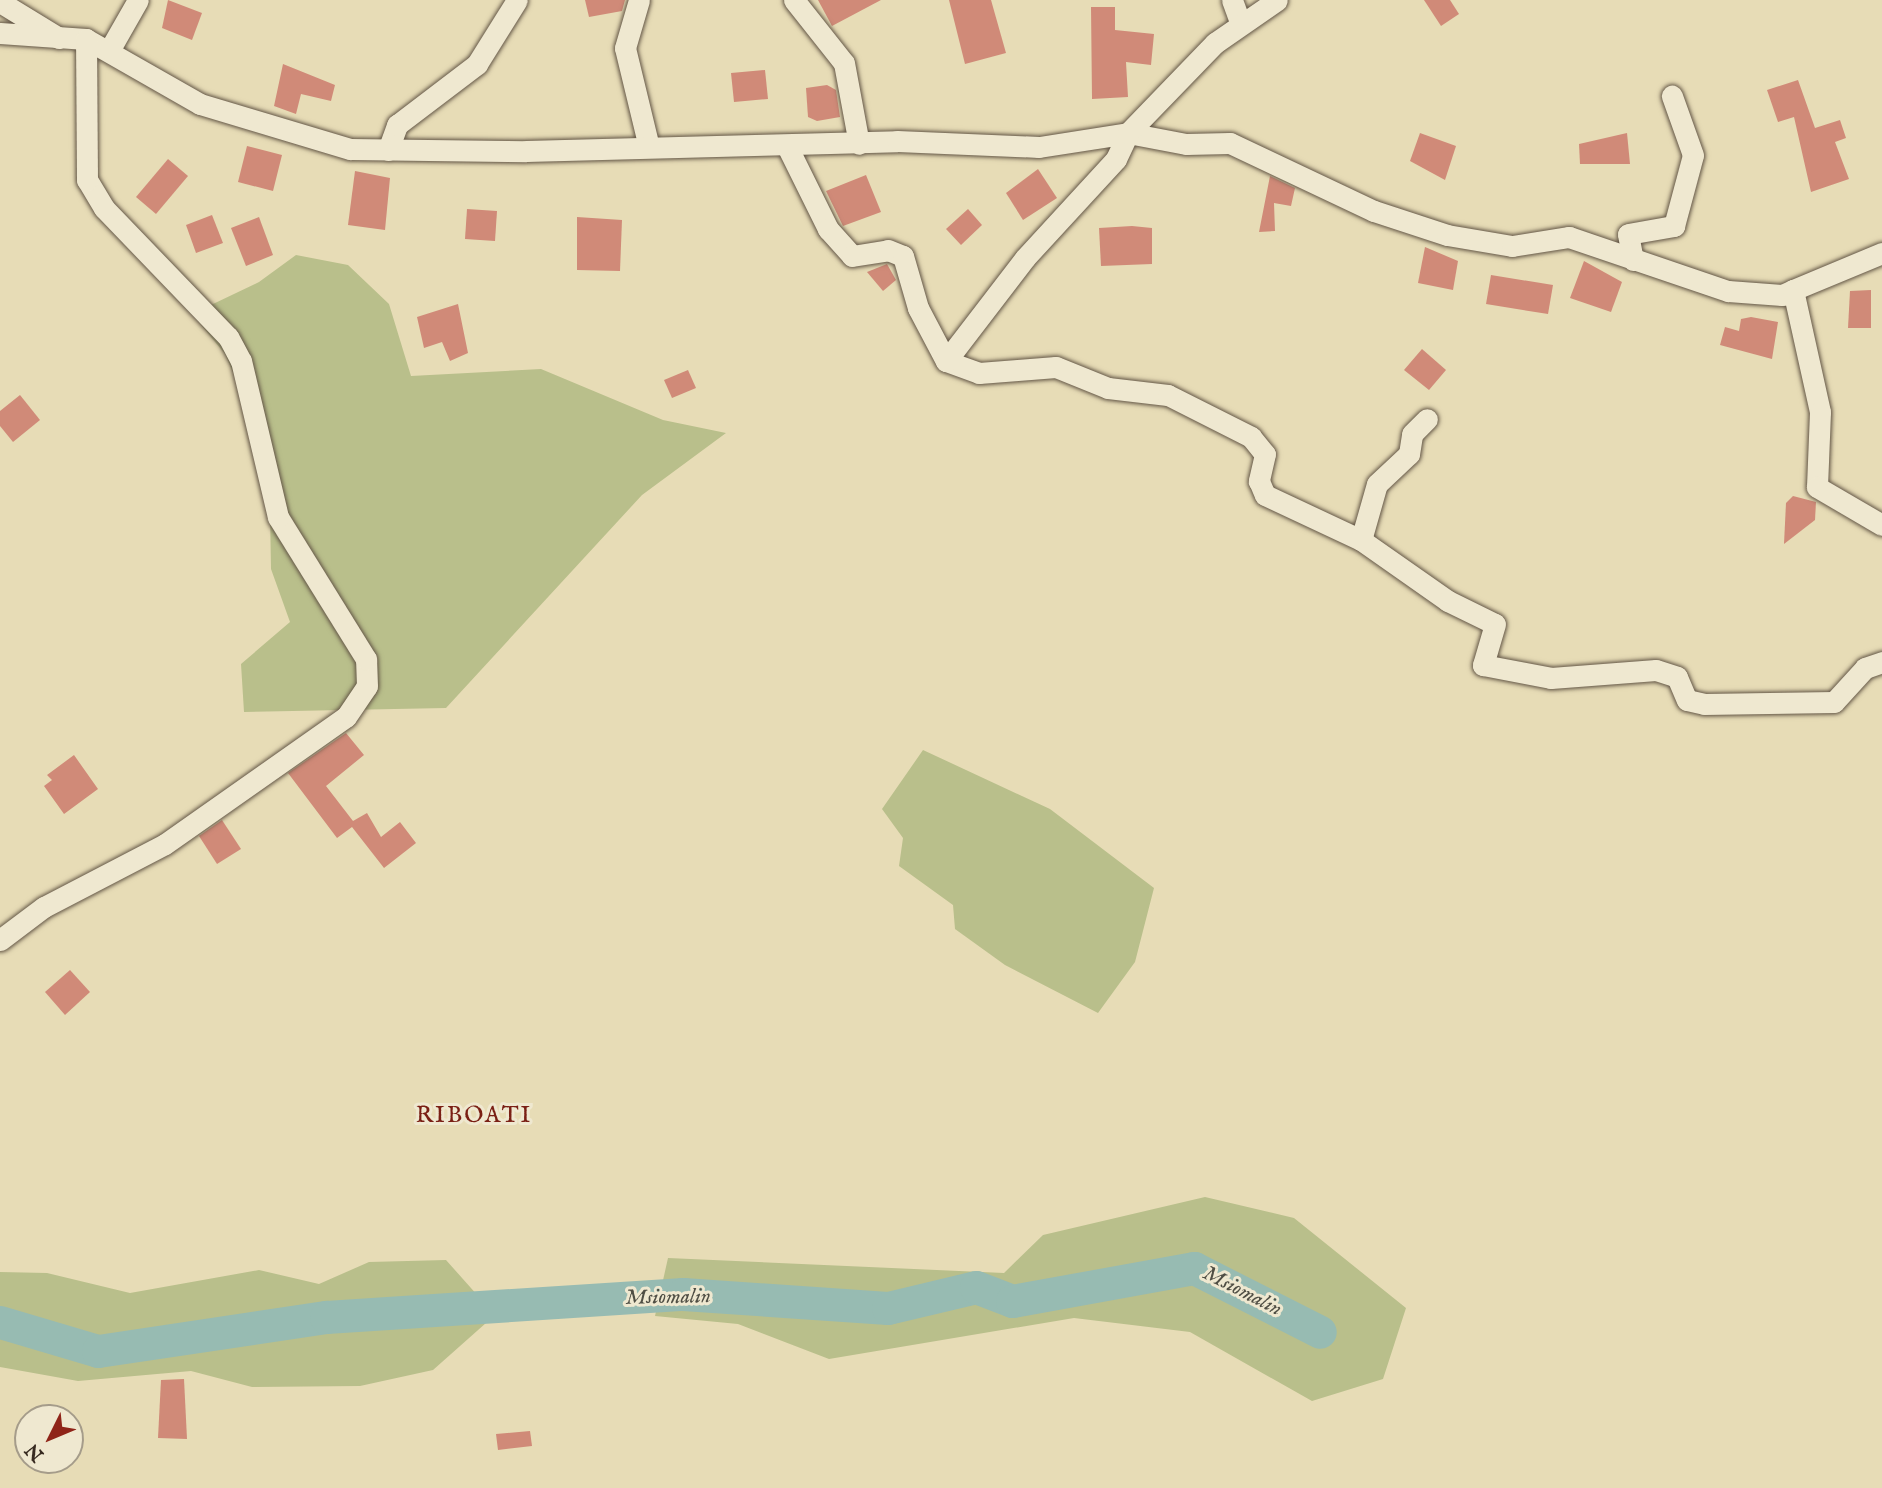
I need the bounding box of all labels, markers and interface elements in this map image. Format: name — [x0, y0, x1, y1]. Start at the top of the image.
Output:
district label: RIBOATI — [417, 1102, 531, 1130]
water label: Msiomalin — [1198, 1261, 1286, 1323]
water label: Msiomalin — [625, 1285, 711, 1311]
north arrow — [14, 1404, 84, 1474]
text: N — [21, 1438, 49, 1466]

